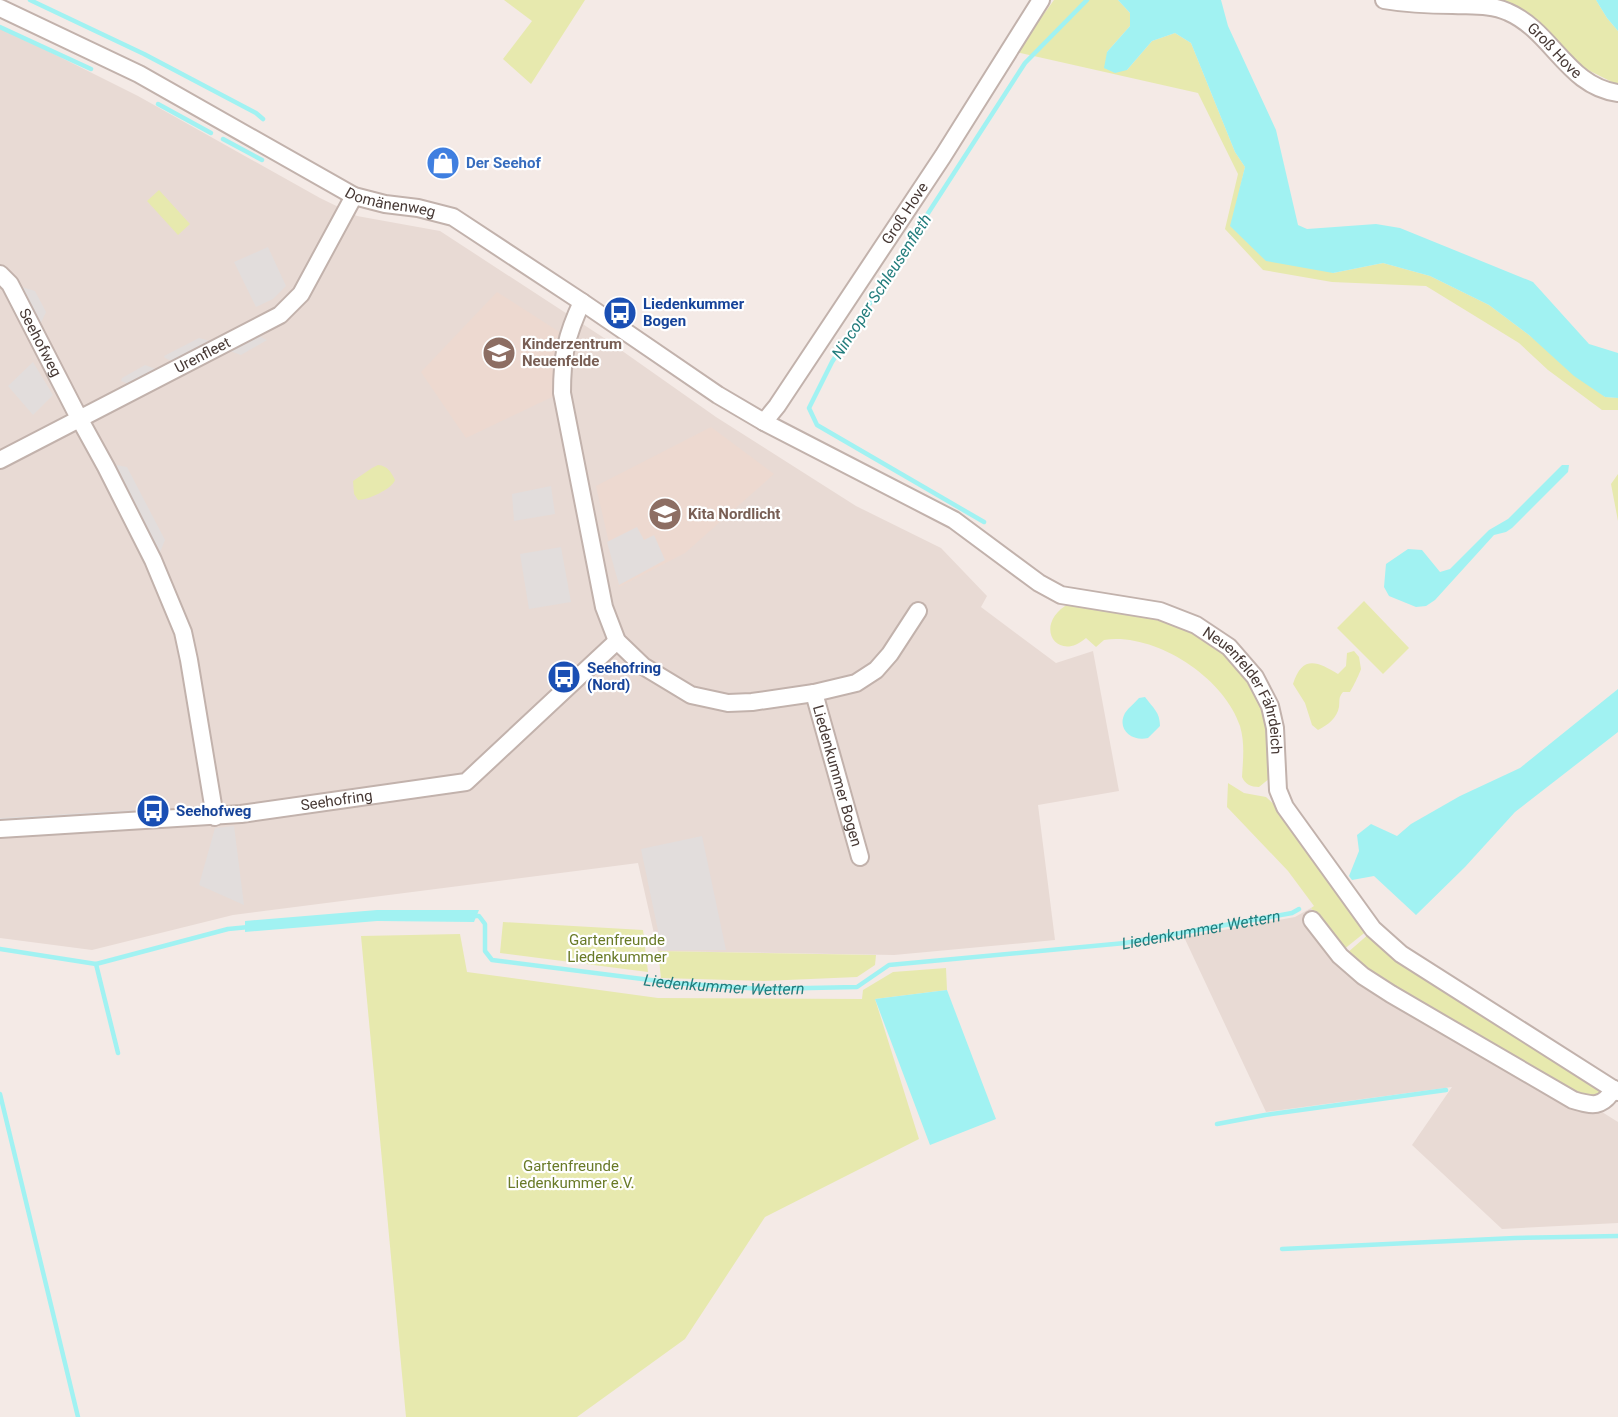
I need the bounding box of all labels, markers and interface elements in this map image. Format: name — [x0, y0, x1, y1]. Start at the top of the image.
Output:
street label: Groß Hove — [1524, 19, 1585, 82]
shop icon: Der Seehof — [425, 145, 461, 181]
place label: Der Seehof — [466, 154, 541, 172]
street label: Groß Hove — [878, 179, 932, 248]
street label: Domänenweg — [342, 184, 437, 221]
water label: Nincoper Schleusenfleth — [828, 210, 935, 362]
bus stop icon: Liedenkummer Bogen — [602, 295, 638, 331]
place label: Liedenkummer Bogen — [643, 295, 745, 330]
street label: Seehofweg — [15, 305, 65, 380]
street label: Urenfleet — [172, 333, 233, 377]
school or university icon: Kinderzentrum Neuenfelde — [481, 335, 517, 371]
place label: Kinderzentrum Neuenfelde — [522, 335, 622, 370]
school or university icon: Kita Nordlicht — [647, 496, 683, 532]
place label: Kita Nordlicht — [688, 505, 780, 523]
street label: Neuenfelder Fährdeich — [1199, 623, 1285, 755]
bus stop icon: Seehofring (Nord) — [546, 659, 582, 695]
place label: Seehofring (Nord) — [587, 659, 661, 694]
street label: Liedenkummer Bogen — [809, 703, 866, 849]
street label: Seehofring — [299, 786, 374, 814]
bus stop icon: Seehofweg — [135, 793, 171, 829]
place label: Seehofweg — [176, 802, 251, 820]
water label: Liedenkummer Wettern — [1120, 906, 1282, 953]
park label: Gartenfreunde Liedenkummer — [567, 931, 667, 966]
water label: Liedenkummer Wettern — [643, 970, 805, 999]
park label: Gartenfreunde Liedenkummer e.V. — [507, 1157, 635, 1192]

